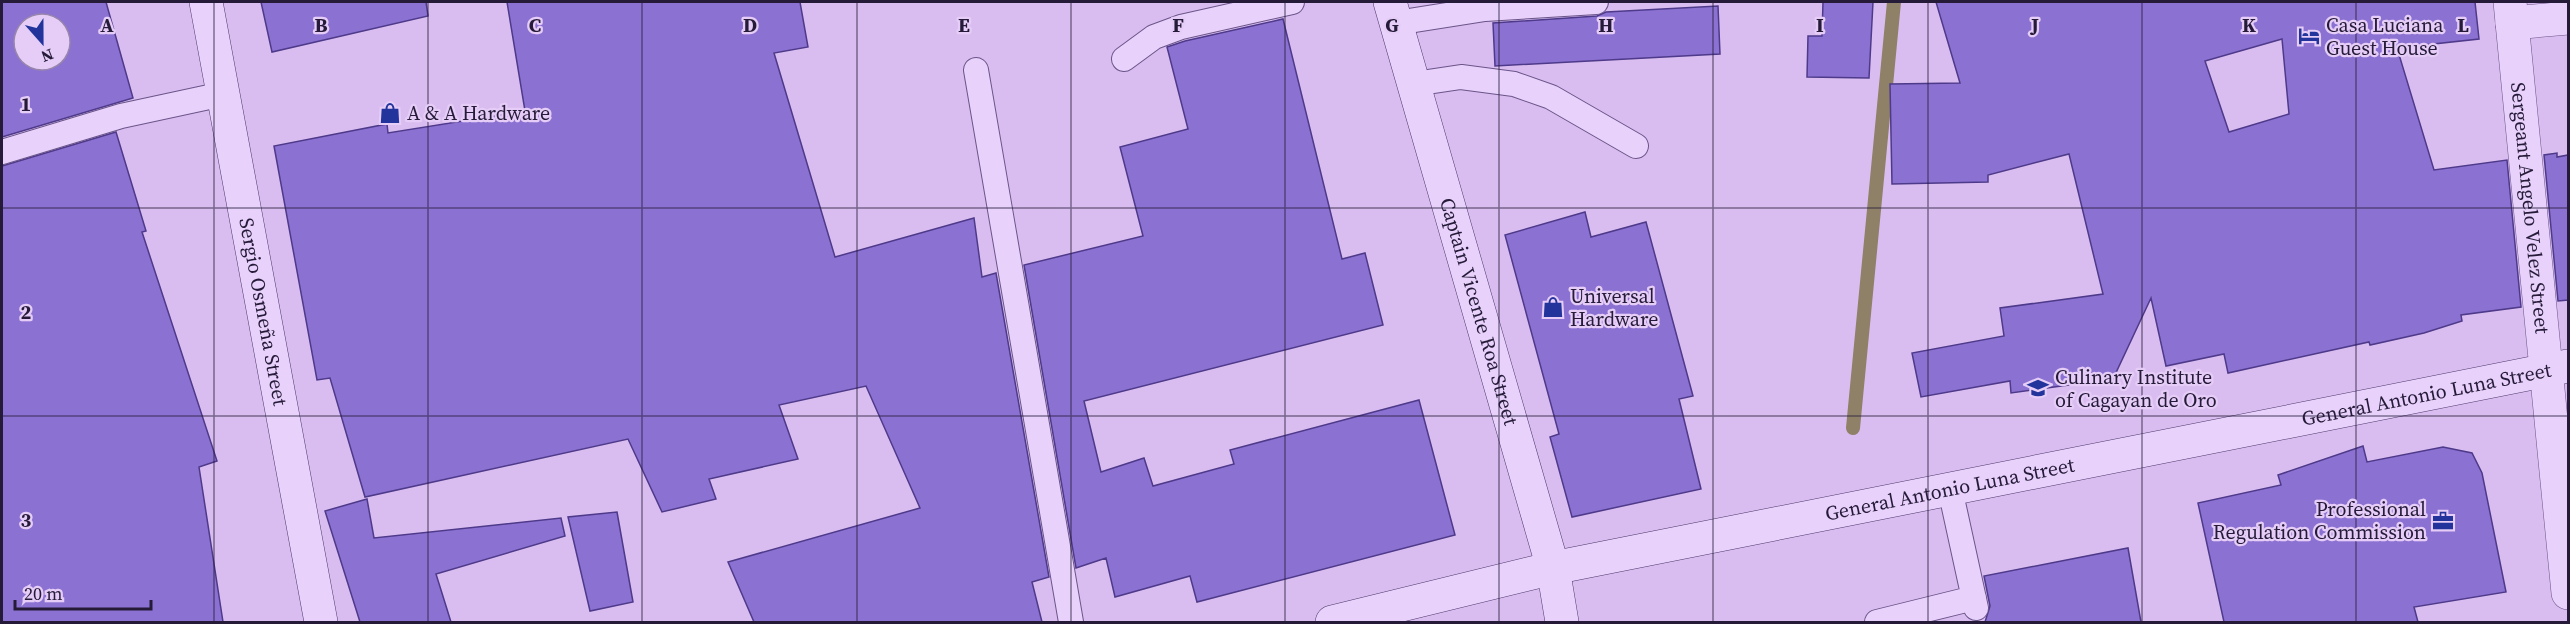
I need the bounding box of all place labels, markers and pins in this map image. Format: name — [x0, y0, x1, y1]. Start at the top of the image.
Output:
place label: Casa Luciana Guest House — [2326, 11, 2444, 62]
hotel icon: Casa Luciana Guest House — [2297, 24, 2321, 48]
place label: A & A Hardware — [407, 99, 550, 127]
shop icon: A & A Hardware — [378, 101, 402, 125]
place label: Universal Hardware — [1570, 282, 1658, 333]
shop icon: Universal Hardware — [1541, 295, 1565, 319]
place label: Culinary Institute of Cagayan de Oro — [2055, 363, 2217, 414]
school or university icon: Culinary Institute of Cagayan de Oro — [2026, 376, 2050, 400]
place label: Professional Regulation Commission — [2213, 495, 2426, 546]
office icon: Professional Regulation Commission — [2431, 509, 2455, 533]

